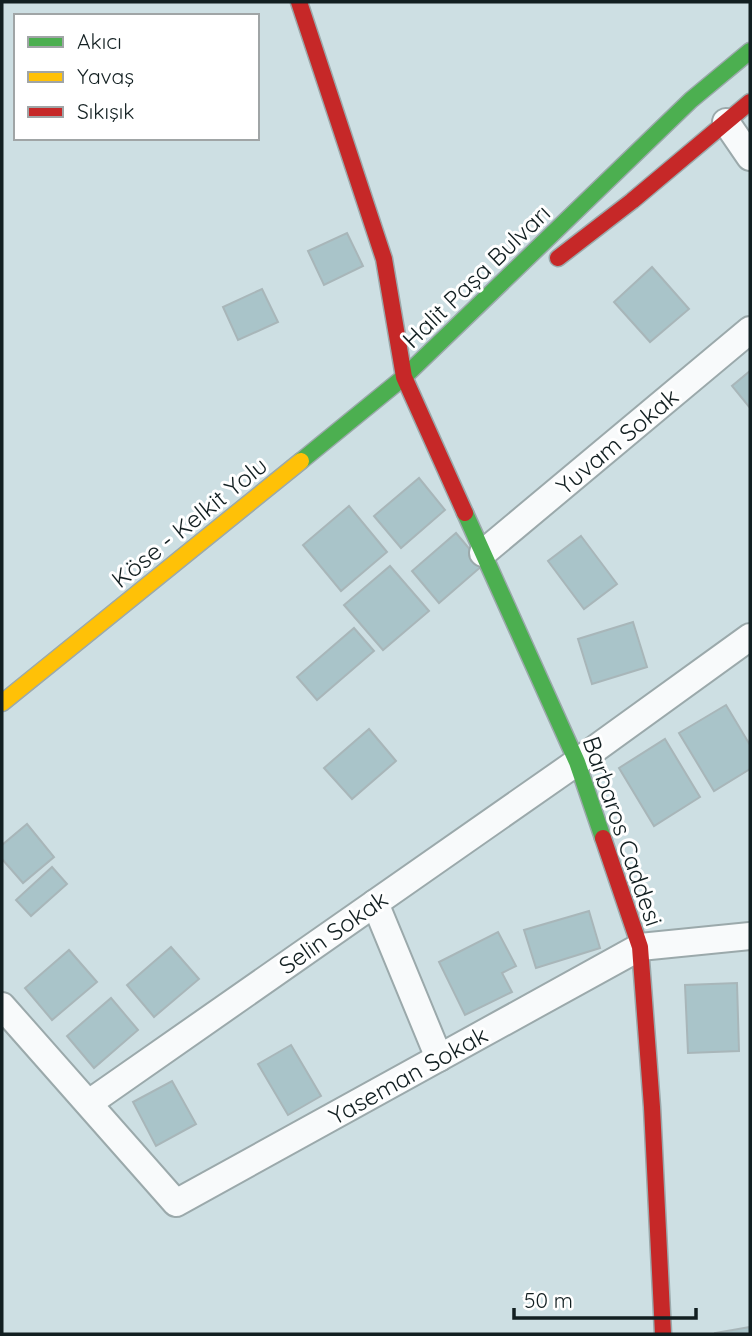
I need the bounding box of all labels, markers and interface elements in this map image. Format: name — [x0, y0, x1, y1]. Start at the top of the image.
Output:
legend — [14, 14, 259, 140]
text: Akıcı — [77, 28, 122, 54]
text: Yavaş — [77, 63, 134, 89]
text: Sıkışık — [77, 98, 135, 124]
street label: Halit Paşa Bulvarı — [396, 198, 556, 354]
street label: Yuvam Sokak — [550, 381, 684, 501]
street label: Köse - Kelkit Yolu — [105, 450, 273, 594]
street label: Barbaros Caddesi — [576, 732, 670, 930]
street label: Selin Sokak — [273, 884, 393, 980]
street label: Yaseman Sokak — [323, 1019, 493, 1131]
scale bar — [514, 1276, 696, 1320]
text: 50 m — [524, 1287, 573, 1313]

